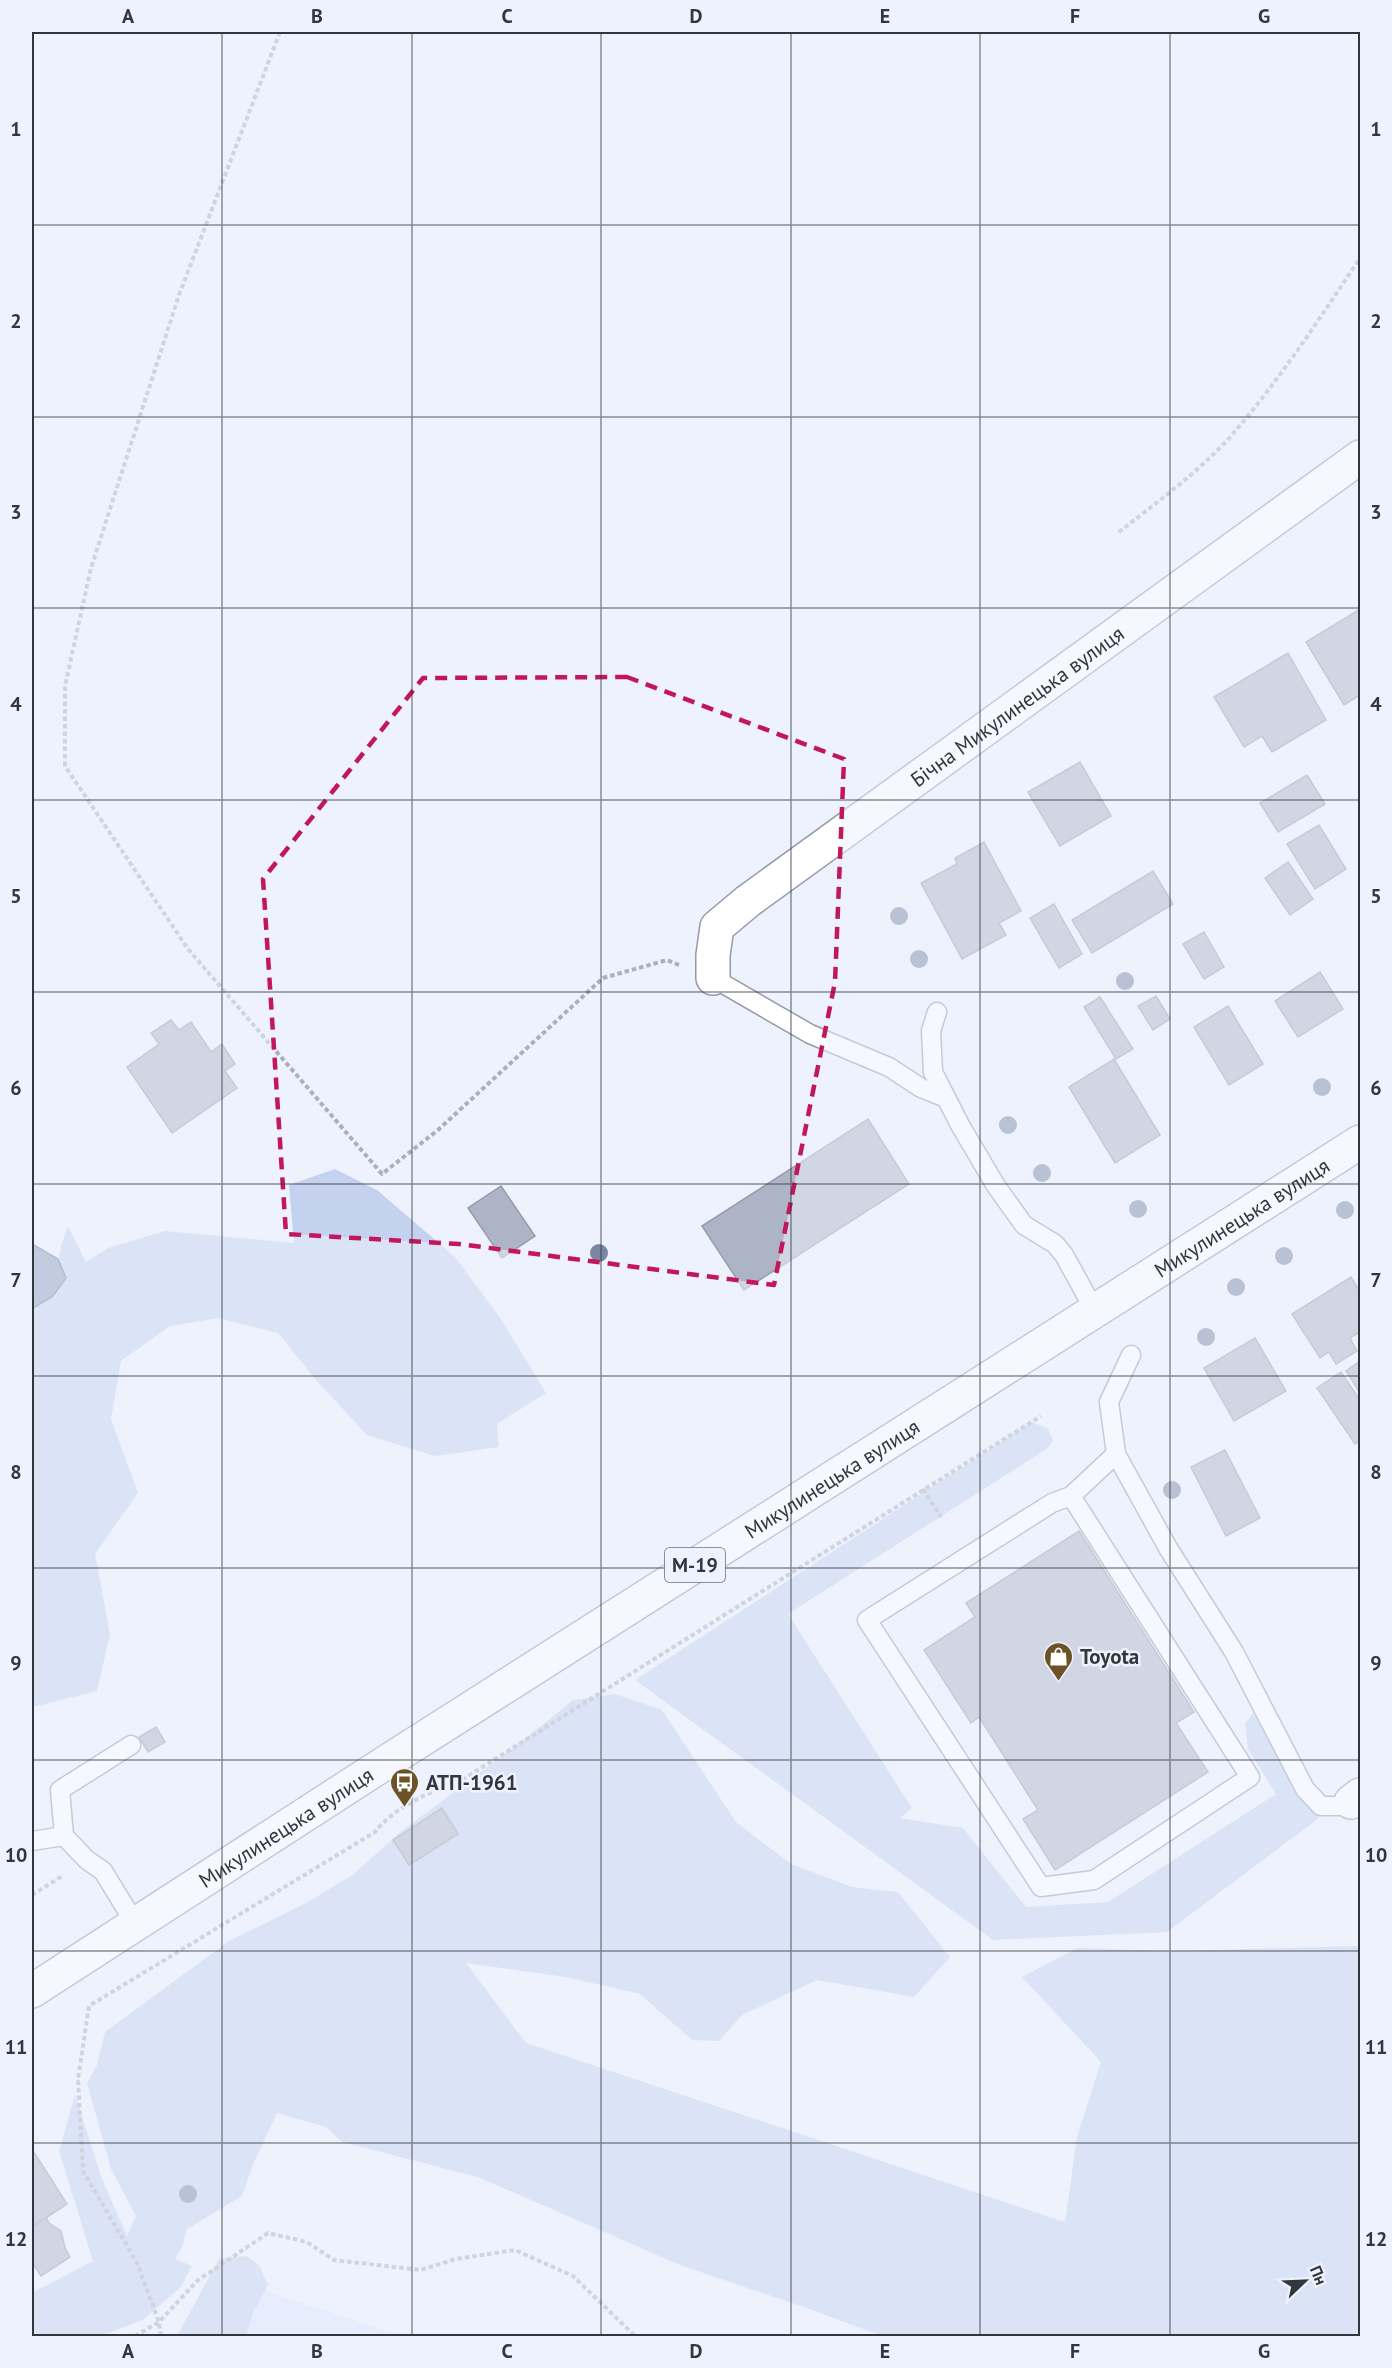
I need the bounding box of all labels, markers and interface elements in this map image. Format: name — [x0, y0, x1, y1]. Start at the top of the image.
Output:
text: A — [122, 3, 135, 29]
text: B — [311, 3, 323, 29]
text: C — [501, 3, 513, 29]
text: D — [690, 3, 703, 29]
text: E — [880, 3, 890, 29]
text: F — [1070, 3, 1080, 29]
text: G — [1258, 3, 1270, 29]
text: 1 — [10, 116, 22, 142]
text: 1 — [1370, 116, 1382, 142]
text: 2 — [10, 308, 22, 334]
text: 2 — [1370, 308, 1382, 334]
text: 3 — [10, 499, 22, 525]
text: 3 — [1370, 499, 1382, 525]
street label: Бічна Микулинецька вулиця — [905, 619, 1129, 792]
text: 4 — [10, 691, 22, 717]
text: 4 — [1370, 691, 1382, 717]
text: 5 — [10, 883, 22, 909]
text: 5 — [1370, 883, 1382, 909]
text: 6 — [10, 1075, 22, 1101]
text: 6 — [1370, 1075, 1382, 1101]
street label: Микулинецька вулиця — [1149, 1152, 1334, 1283]
text: 7 — [10, 1267, 22, 1293]
text: 7 — [1370, 1267, 1382, 1293]
street label: Микулинецька вулиця — [739, 1413, 924, 1544]
text: 8 — [10, 1459, 22, 1485]
text: 8 — [1370, 1459, 1382, 1485]
road number: М-19 — [665, 1548, 725, 1582]
shop icon: Toyota — [1043, 1640, 1075, 1682]
place label: Toyota — [1080, 1643, 1139, 1670]
text: 9 — [10, 1650, 22, 1676]
text: 9 — [1370, 1650, 1382, 1676]
street label: Микулинецька вулиця — [193, 1761, 378, 1893]
bus stop icon: АТП-1961 — [389, 1766, 421, 1808]
place label: АТП-1961 — [426, 1769, 518, 1796]
text: 10 — [5, 1842, 27, 1868]
text: 10 — [1365, 1842, 1387, 1868]
text: 11 — [5, 2034, 27, 2060]
text: 11 — [1365, 2034, 1387, 2060]
text: 12 — [5, 2226, 27, 2252]
text: 12 — [1365, 2226, 1387, 2252]
north arrow — [1275, 2251, 1335, 2311]
text: Пн — [1306, 2263, 1332, 2288]
text: A — [122, 2338, 135, 2364]
text: B — [311, 2338, 323, 2364]
text: C — [501, 2338, 513, 2364]
text: D — [690, 2338, 703, 2364]
text: E — [880, 2338, 890, 2364]
text: F — [1070, 2338, 1080, 2364]
text: G — [1258, 2338, 1270, 2364]

